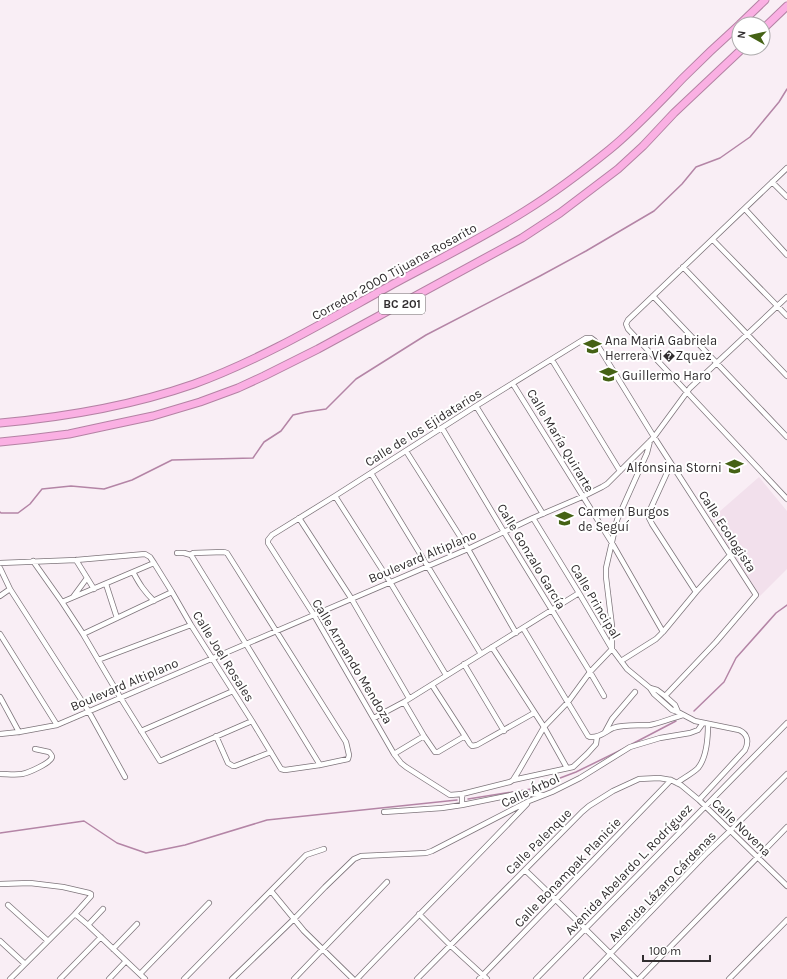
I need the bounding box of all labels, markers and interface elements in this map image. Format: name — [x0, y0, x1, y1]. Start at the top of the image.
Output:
north arrow — [731, 16, 771, 56]
text: N — [735, 30, 749, 39]
street label: Corredor 2000 Tijuana-Rosarito — [309, 220, 479, 323]
road number: BC 201 — [379, 294, 425, 314]
place label: Ana MariA Gabriela Herrera Vi�Zquez — [605, 333, 717, 364]
school or university icon: Ana MariA Gabriela Herrera Vi�Zquez — [582, 337, 602, 357]
school or university icon: Guillermo Haro — [599, 365, 619, 385]
place label: Guillermo Haro — [622, 368, 711, 383]
street label: Calle de los Ejidatarios — [362, 385, 485, 470]
street label: Calle María Quirarte — [524, 386, 597, 495]
school or university icon: Alfonsina Storni — [725, 457, 745, 477]
place label: Alfonsina Storni — [626, 460, 722, 475]
street label: Calle Ecologista — [696, 488, 760, 575]
street label: Calle Gonzalo García — [494, 501, 569, 612]
place label: Carmen Burgos de Seguí — [578, 504, 669, 534]
school or university icon: Carmen Burgos de Seguí — [555, 508, 575, 528]
street label: Boulevard Altiplano — [366, 527, 478, 586]
street label: Calle Principal — [567, 561, 624, 641]
street label: Calle Armando Mendoza — [309, 596, 396, 726]
street label: Calle Joel Rosales — [190, 608, 258, 705]
street label: Boulevard Altiplano — [68, 655, 180, 714]
street label: Calle Árbol — [498, 769, 562, 811]
street label: Calle Novena — [709, 795, 774, 859]
street label: Avenida Abelardo L. Rodríguez — [562, 801, 695, 938]
street label: Calle Palenque — [502, 805, 575, 878]
street label: Calle Bonampak Planicie — [511, 814, 624, 930]
street label: Avenida Lázaro Cárdenas — [606, 828, 719, 945]
scale bar — [643, 937, 710, 963]
text: 100 m — [649, 944, 681, 958]

